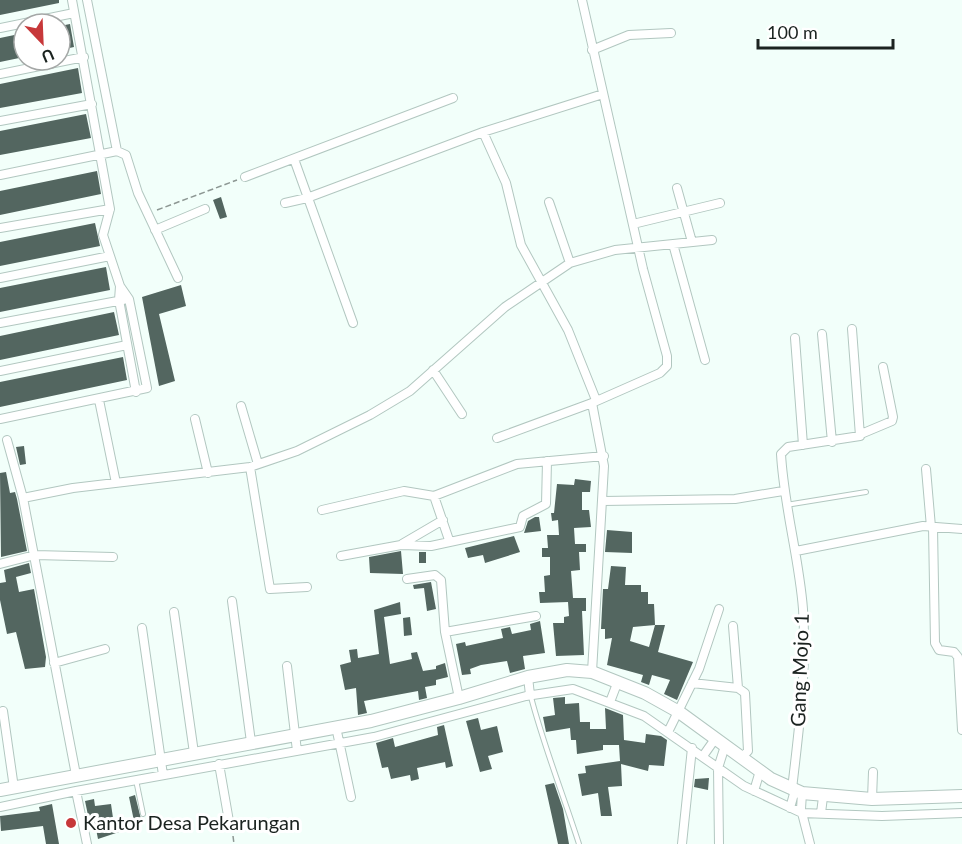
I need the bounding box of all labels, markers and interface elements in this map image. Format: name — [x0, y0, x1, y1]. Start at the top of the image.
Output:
north arrow — [12, 12, 72, 72]
scale bar — [758, 12, 893, 50]
text: 100 m — [767, 21, 818, 43]
text: U — [39, 45, 57, 67]
street label: Gang Mojo 1 — [785, 613, 813, 727]
place label: Kantor Desa Pekarungan — [83, 810, 300, 834]
marker: Kantor Desa Pekarungan — [64, 816, 78, 830]

